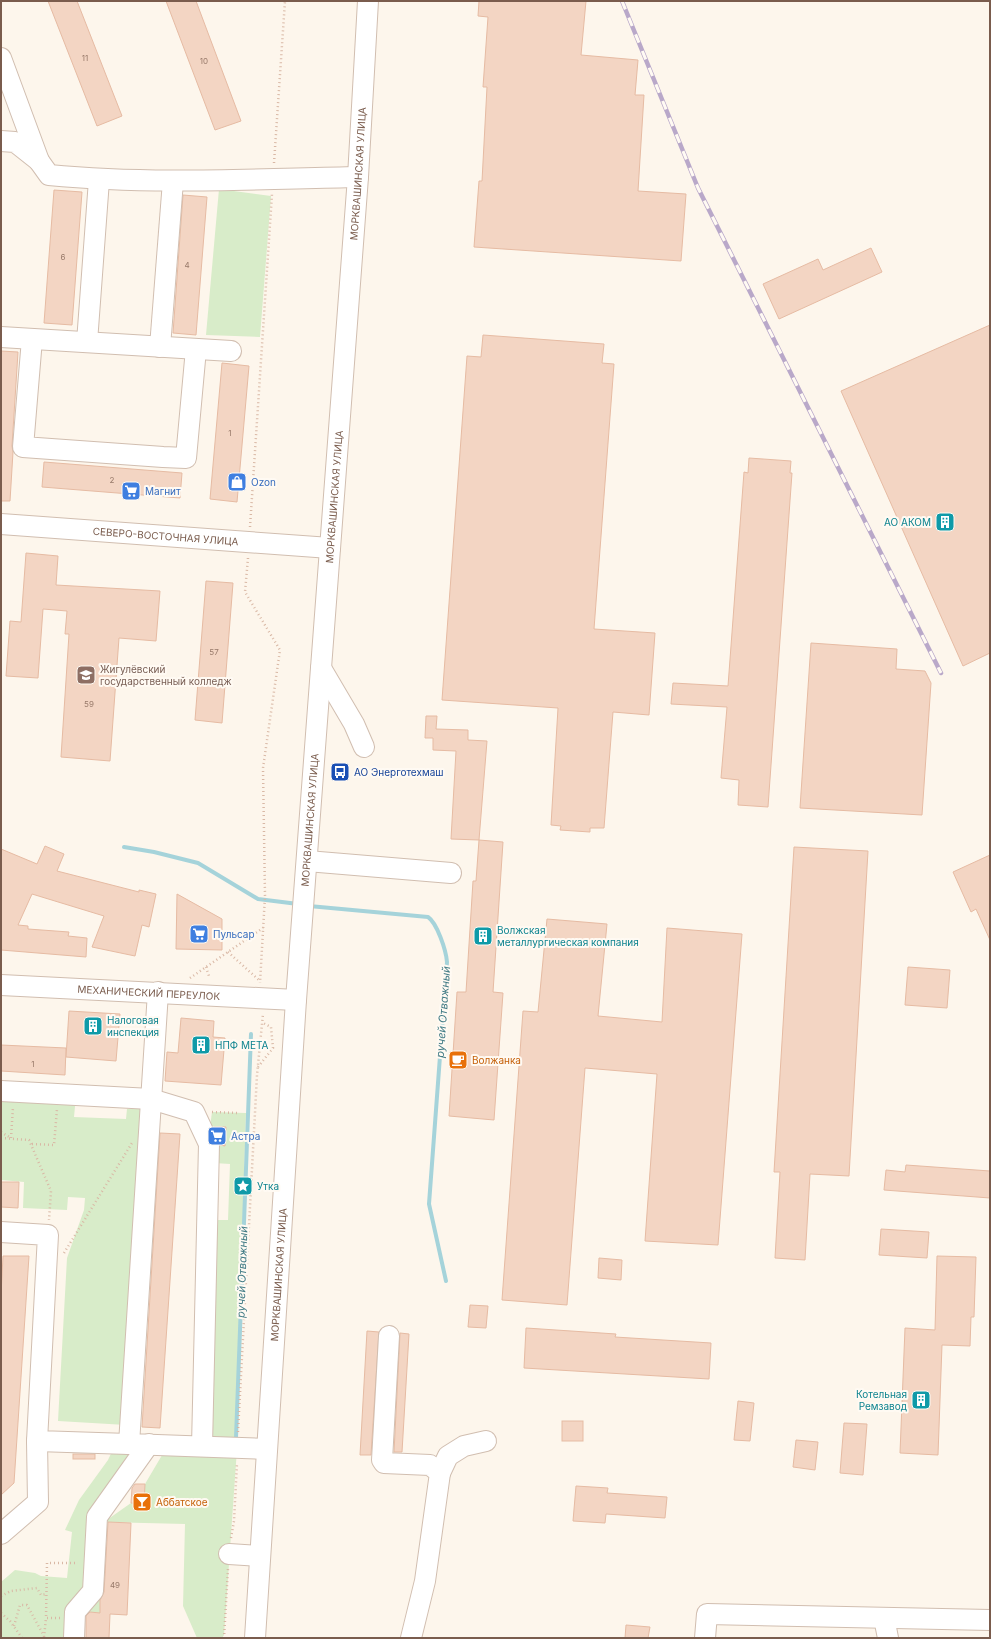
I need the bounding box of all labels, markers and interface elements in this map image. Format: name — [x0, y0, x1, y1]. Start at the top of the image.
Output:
house number: 11 — [82, 53, 88, 63]
house number: 10 — [200, 56, 208, 66]
street label: МОРКВАШИНСКАЯ УЛИЦА — [347, 107, 368, 241]
house number: 6 — [61, 252, 66, 262]
house number: 4 — [184, 260, 190, 270]
house number: 1 — [228, 428, 232, 438]
street label: МОРКВАШИНСКАЯ УЛИЦА — [323, 430, 345, 564]
shop icon: Ozon — [226, 471, 248, 493]
house number: 2 — [110, 475, 115, 485]
place label: Ozon — [251, 476, 276, 488]
supermarket icon: Магнит — [120, 480, 142, 502]
place label: Магнит — [145, 485, 181, 497]
building icon: АО АКОМ — [934, 511, 956, 533]
place label: АО АКОМ — [884, 516, 931, 528]
street label: СЕВЕРО-ВОСТОЧНАЯ УЛИЦА — [92, 525, 239, 547]
house number: 57 — [209, 647, 219, 657]
place label: Жигулёвский государственный колледж — [100, 663, 232, 687]
school or university icon: Жигулёвский государственный колледж — [75, 664, 97, 686]
house number: 59 — [84, 699, 94, 709]
street label: МОРКВАШИНСКАЯ УЛИЦА — [299, 753, 321, 887]
bus stop icon: АО Энерготехмаш — [329, 761, 351, 783]
place label: АО Энерготехмаш — [354, 766, 443, 778]
supermarket icon: Пульсар — [188, 923, 210, 945]
place label: Волжская металлургическая компания — [497, 924, 639, 948]
building icon: Волжская металлургическая компания — [472, 925, 494, 947]
place label: Пульсар — [213, 928, 255, 940]
water label: ручей Отважный — [433, 965, 453, 1059]
street label: МЕХАНИЧЕСКИЙ ПЕРЕУЛОК — [77, 983, 221, 1002]
place label: Налоговая инспекция — [107, 1014, 159, 1038]
building icon: Налоговая инспекция — [82, 1015, 104, 1037]
building icon: НПФ МЕТА — [190, 1034, 212, 1056]
place label: НПФ МЕТА — [215, 1039, 269, 1051]
cafe icon: Волжанка — [447, 1049, 469, 1071]
place label: Волжанка — [472, 1054, 521, 1066]
house number: 1 — [31, 1059, 35, 1069]
supermarket icon: Астра — [206, 1125, 228, 1147]
place label: Астра — [231, 1130, 260, 1142]
place icon: Утка — [232, 1175, 254, 1197]
place label: Утка — [257, 1180, 279, 1192]
street label: МОРКВАШИНСКАЯ УЛИЦА — [268, 1208, 289, 1342]
water label: ручей Отважный — [233, 1225, 251, 1319]
place label: Котельная Ремзавод — [856, 1388, 907, 1412]
building icon: Котельная Ремзавод — [910, 1389, 932, 1411]
bar icon: Аббатское — [131, 1491, 153, 1513]
place label: Аббатское — [156, 1496, 208, 1508]
house number: 49 — [110, 1580, 120, 1590]

